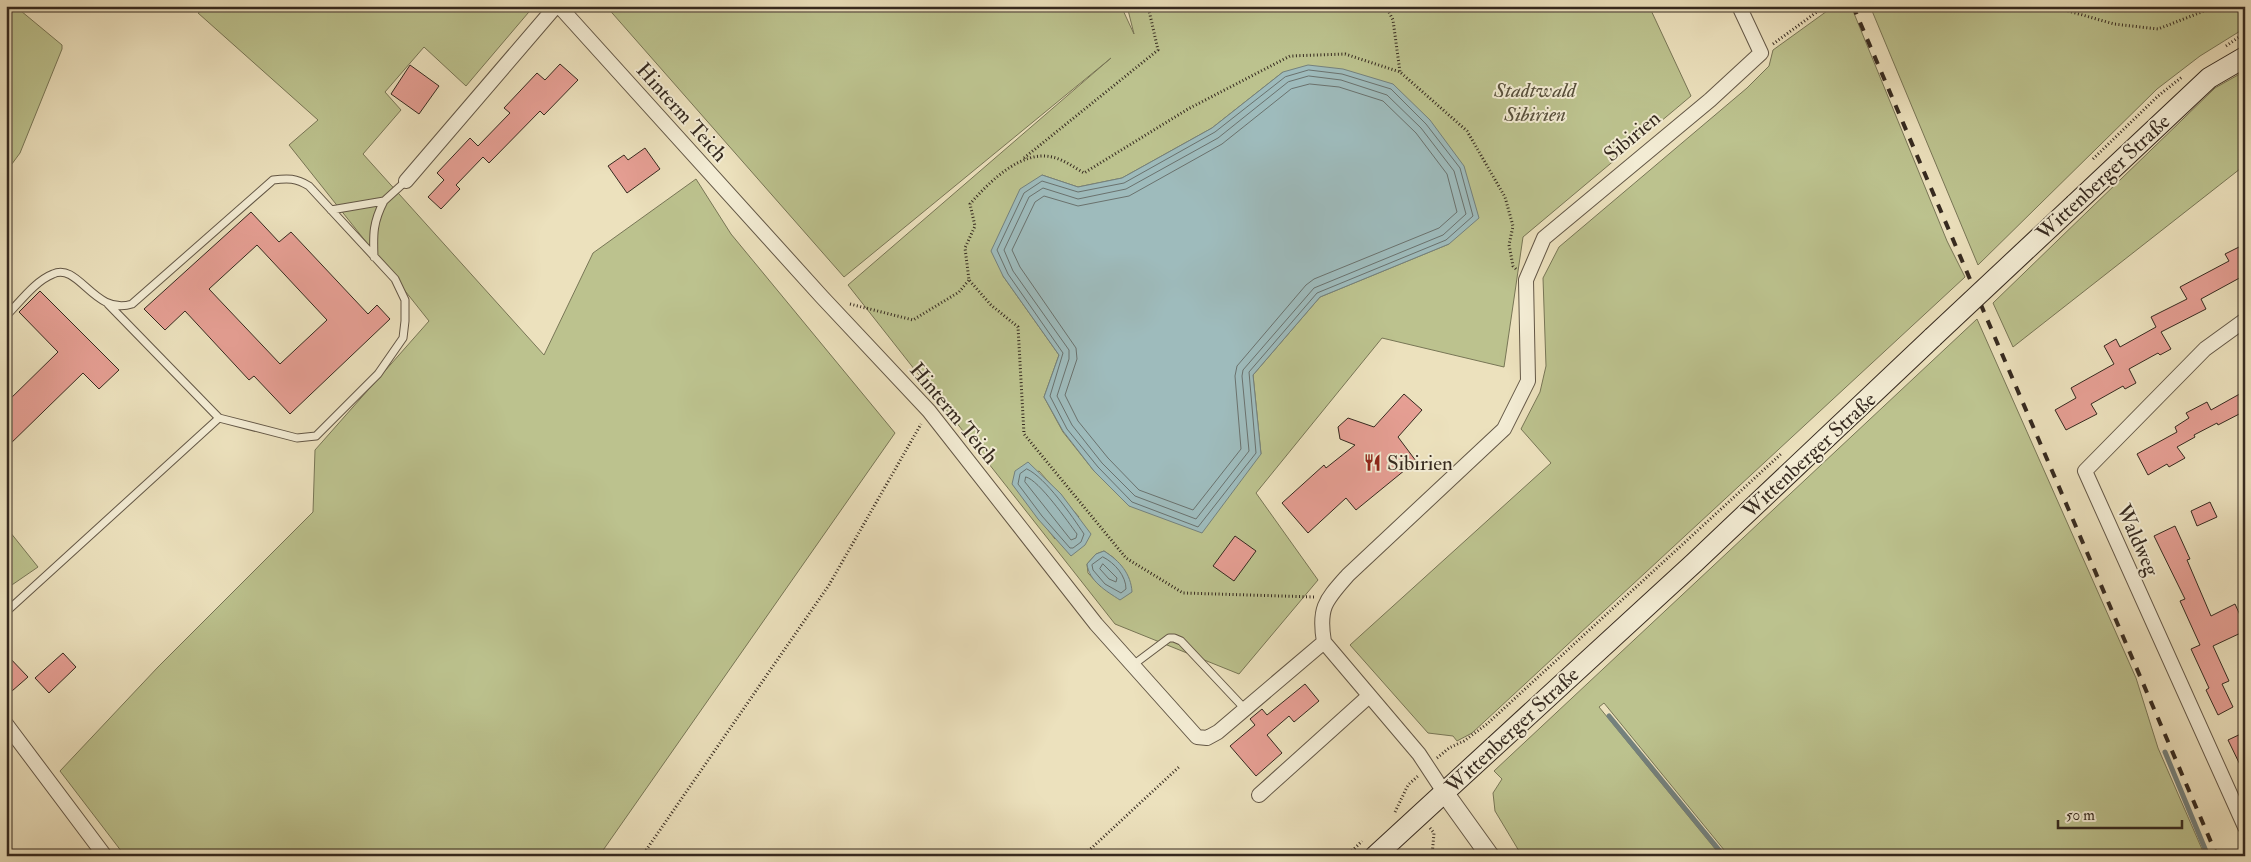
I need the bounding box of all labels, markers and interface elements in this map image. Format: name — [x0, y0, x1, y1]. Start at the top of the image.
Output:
street label: Hinterm Teich — [630, 57, 733, 168]
park label: Stadtwald Sibirien — [1493, 77, 1577, 128]
street label: Sibirien — [1598, 105, 1666, 168]
street label: Wittenberger Straße — [2030, 108, 2176, 247]
street label: Hinterm Teich — [903, 357, 1004, 470]
street label: Wittenberger Straße — [1736, 386, 1882, 525]
place label: Sibirien — [1387, 450, 1453, 477]
restaurant icon: Sibirien — [1363, 453, 1383, 473]
street label: Waldweg — [2109, 499, 2166, 581]
street label: Wittenberger Straße — [1439, 661, 1585, 800]
scale bar — [2058, 797, 2182, 829]
text: 50 m — [2066, 806, 2095, 825]

